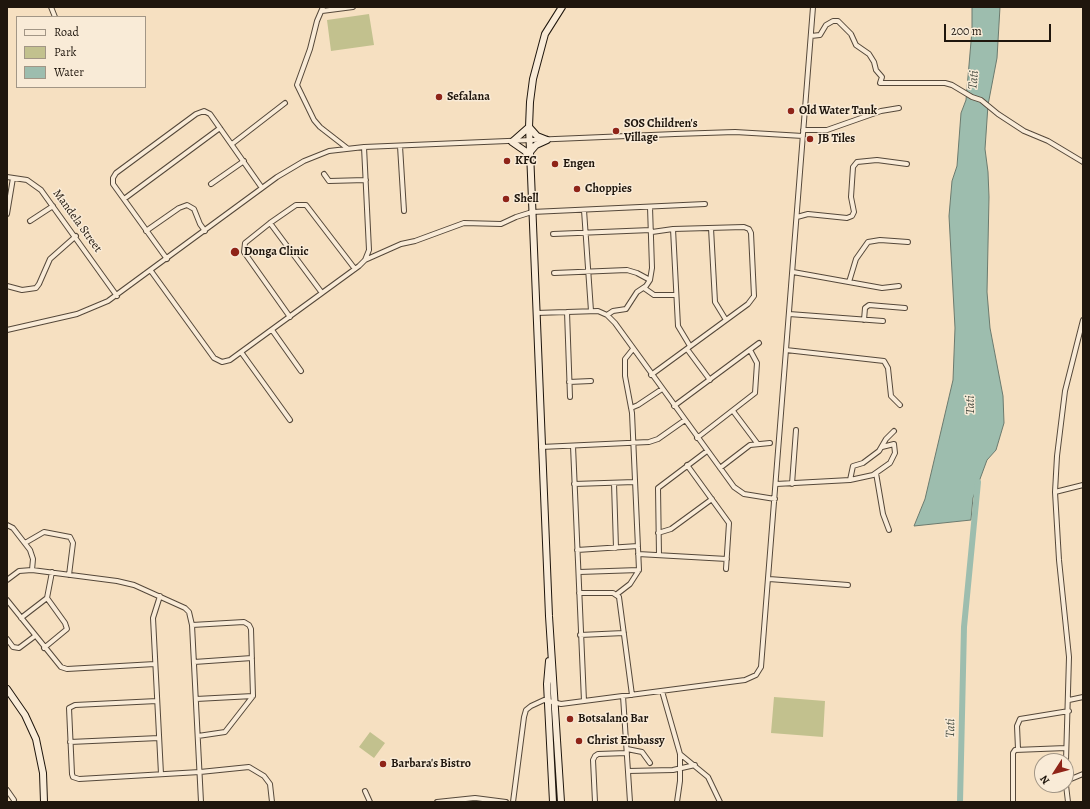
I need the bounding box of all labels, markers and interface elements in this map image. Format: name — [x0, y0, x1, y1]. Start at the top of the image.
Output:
legend — [16, 16, 146, 88]
scale bar — [946, 16, 1053, 42]
text: 200 m — [951, 23, 982, 39]
text: Road — [54, 24, 79, 40]
text: Park — [54, 44, 77, 60]
text: Water — [54, 64, 84, 80]
water label: Tati — [965, 70, 983, 90]
place label: Sefalana — [447, 90, 490, 104]
marker: Sefalana — [434, 92, 444, 102]
place label: Old Water Tank — [799, 104, 877, 118]
marker: Old Water Tank — [786, 106, 796, 116]
place label: SOS Children's Village — [624, 117, 698, 145]
marker: SOS Children's Village — [611, 126, 621, 136]
place label: JB Tiles — [818, 132, 855, 146]
marker: JB Tiles — [805, 134, 815, 144]
place label: KFC — [515, 154, 537, 168]
marker: KFC — [502, 156, 512, 166]
place label: Engen — [563, 157, 595, 171]
marker: Engen — [550, 159, 560, 169]
place label: Choppies — [585, 182, 632, 196]
marker: Choppies — [572, 184, 582, 194]
street label: Mandela Street — [49, 187, 105, 255]
place label: Shell — [514, 192, 539, 206]
marker: Shell — [501, 194, 511, 204]
place label: Donga Clinic — [244, 245, 309, 259]
marker: Donga Clinic — [229, 246, 241, 258]
water label: Tati — [963, 395, 979, 415]
place label: Botsalano Bar — [578, 712, 649, 726]
marker: Botsalano Bar — [565, 714, 575, 724]
water label: Tati — [943, 718, 959, 738]
place label: Christ Embassy — [587, 734, 665, 748]
marker: Christ Embassy — [574, 736, 584, 746]
north arrow — [1034, 753, 1074, 793]
place label: Barbara's Bistro — [391, 757, 471, 771]
marker: Barbara's Bistro — [378, 759, 388, 769]
text: N — [1036, 772, 1053, 787]

